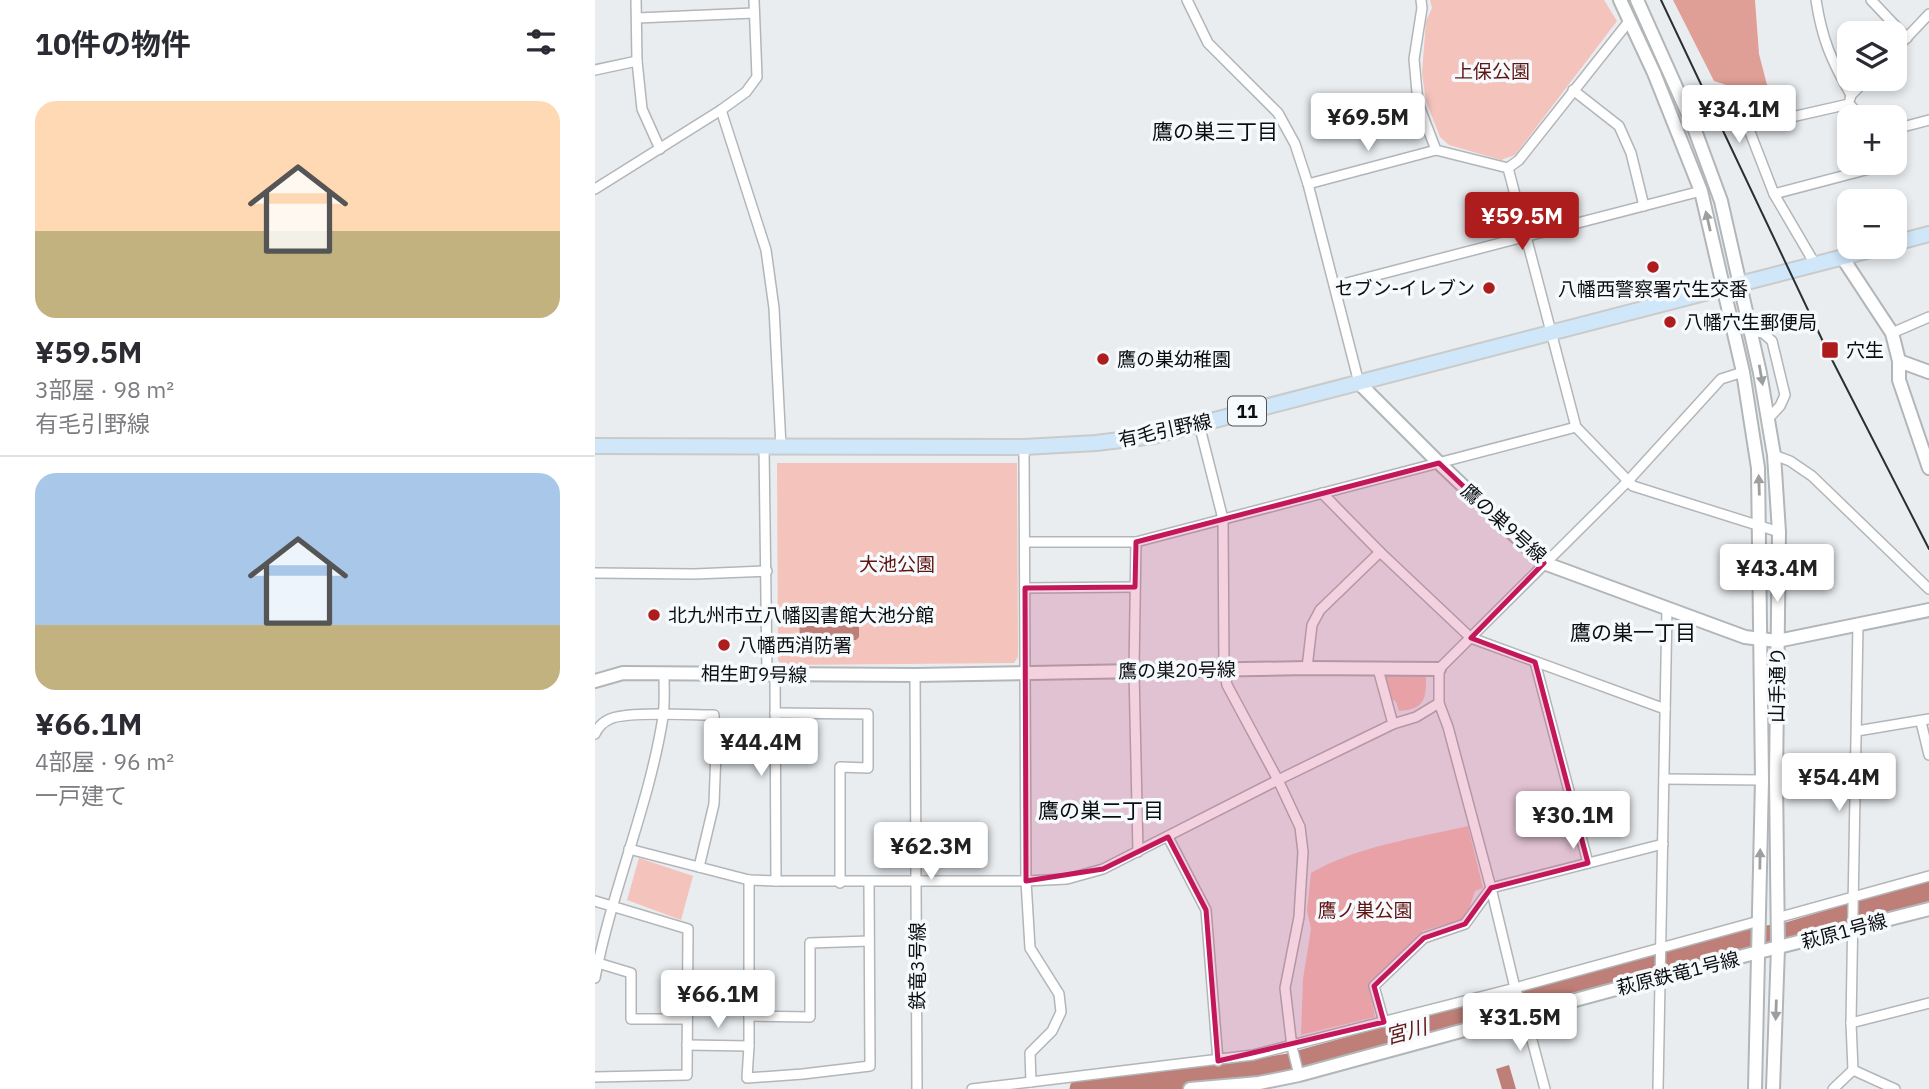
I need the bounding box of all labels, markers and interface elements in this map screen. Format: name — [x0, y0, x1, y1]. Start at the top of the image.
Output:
map controls — [1837, 21, 1907, 259]
button: layers — [1837, 21, 1907, 91]
icon: filters — [522, 23, 560, 61]
text: 10件の物件 — [35, 24, 191, 63]
park label: 上保公園 — [1454, 59, 1530, 83]
pin: ¥34.1M — [1682, 86, 1796, 145]
text: ¥34.1M — [1698, 93, 1780, 123]
pin: ¥69.5M — [1311, 94, 1425, 153]
text: ¥69.5M — [1327, 101, 1409, 131]
button: + — [1837, 105, 1907, 175]
district label: 鷹の巣三丁目 — [1152, 117, 1278, 145]
icon: home — [235, 146, 361, 272]
button: − — [1837, 189, 1907, 259]
pin: ¥59.5M — [1465, 192, 1579, 252]
text: ¥59.5M — [1481, 200, 1563, 230]
one-way arrow — [1702, 210, 1713, 232]
marker: 八幡西警察署穴生交番 — [1645, 259, 1661, 275]
place label: セブン-イレブン — [1334, 276, 1475, 300]
place label: 八幡西警察署穴生交番 — [1558, 277, 1748, 301]
marker: セブン-イレブン — [1481, 280, 1497, 296]
place label: 八幡穴生郵便局 — [1684, 310, 1817, 334]
marker: 八幡穴生郵便局 — [1662, 314, 1678, 330]
text: ¥59.5M — [35, 332, 142, 371]
place label: 穴生 — [1846, 338, 1884, 362]
marker: 穴生 — [1820, 340, 1840, 360]
place label: 鷹の巣幼稚園 — [1117, 347, 1231, 371]
marker: 鷹の巣幼稚園 — [1095, 351, 1111, 367]
one-way arrow — [1755, 364, 1766, 386]
text: 3部屋 · 98 m² — [35, 374, 174, 404]
road number: 11 — [1228, 396, 1266, 426]
text: 有毛引野線 — [35, 408, 150, 438]
street label: 有毛引野線 — [1116, 408, 1214, 452]
one-way arrow — [1753, 473, 1764, 495]
street label: 鷹の巣9号線 — [1456, 478, 1552, 568]
icon: home — [235, 518, 361, 644]
pin: ¥43.4M — [1720, 544, 1834, 604]
park label: 大池公園 — [859, 552, 935, 576]
text: ¥43.4M — [1736, 552, 1818, 582]
place label: 北九州市立八幡図書館大池分館 — [668, 603, 934, 627]
marker: 北九州市立八幡図書館大池分館 — [646, 607, 662, 623]
district label: 鷹の巣一丁目 — [1570, 618, 1696, 646]
place label: 八幡西消防署 — [738, 633, 852, 657]
marker: 八幡西消防署 — [716, 637, 732, 653]
street label: 山手通り — [1764, 647, 1790, 723]
street label: 鷹の巣20号線 — [1118, 657, 1236, 683]
street label: 相生町9号線 — [701, 661, 807, 687]
text: ¥66.1M — [35, 704, 142, 743]
pin: ¥44.4M — [704, 718, 818, 778]
text: ¥44.4M — [720, 726, 802, 756]
text: 4部屋 · 96 m² — [35, 746, 174, 776]
pin: ¥54.4M — [1782, 754, 1896, 813]
text: ¥54.4M — [1798, 761, 1880, 791]
text: 一戸建て — [35, 780, 127, 810]
pin: ¥30.1M — [1516, 792, 1630, 851]
district label: 鷹の巣二丁目 — [1038, 796, 1164, 824]
text: ¥30.1M — [1532, 799, 1614, 829]
pin: ¥62.3M — [874, 822, 988, 882]
text: ¥62.3M — [890, 830, 972, 860]
one-way arrow — [1755, 848, 1766, 870]
park label: 鷹ノ巣公園 — [1317, 898, 1413, 922]
street label: 萩原1号線 — [1799, 908, 1889, 954]
street label: 鉄竜3号線 — [905, 922, 929, 1010]
street label: 萩原鉄竜1号線 — [1614, 946, 1742, 1000]
pin: ¥66.1M — [661, 970, 775, 1030]
text: ¥66.1M — [677, 978, 759, 1008]
pin: ¥31.5M — [1463, 993, 1577, 1053]
one-way arrow — [1770, 999, 1781, 1021]
text: ¥31.5M — [1479, 1001, 1561, 1031]
water label: 宮川 — [1382, 1012, 1432, 1050]

